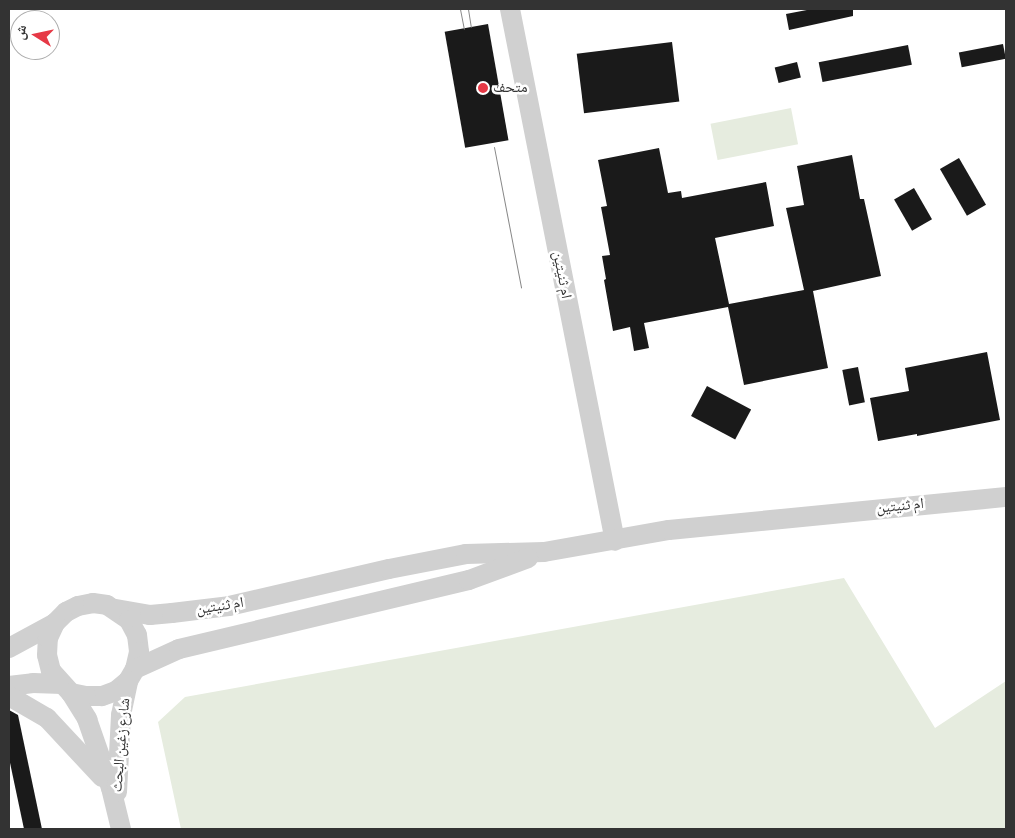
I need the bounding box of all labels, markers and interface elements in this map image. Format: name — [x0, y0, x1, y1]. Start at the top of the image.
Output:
north arrow — [10, 10, 60, 60]
text: ش — [13, 24, 29, 41]
place label: متحف — [493, 79, 527, 97]
marker: متحف — [477, 82, 489, 94]
street label: ام ثنيتين — [549, 250, 575, 300]
street label: ام ثنيتين — [875, 495, 925, 517]
street label: ام ثنيتين — [195, 593, 245, 619]
street label: شارع زغين البحث — [108, 697, 134, 793]

